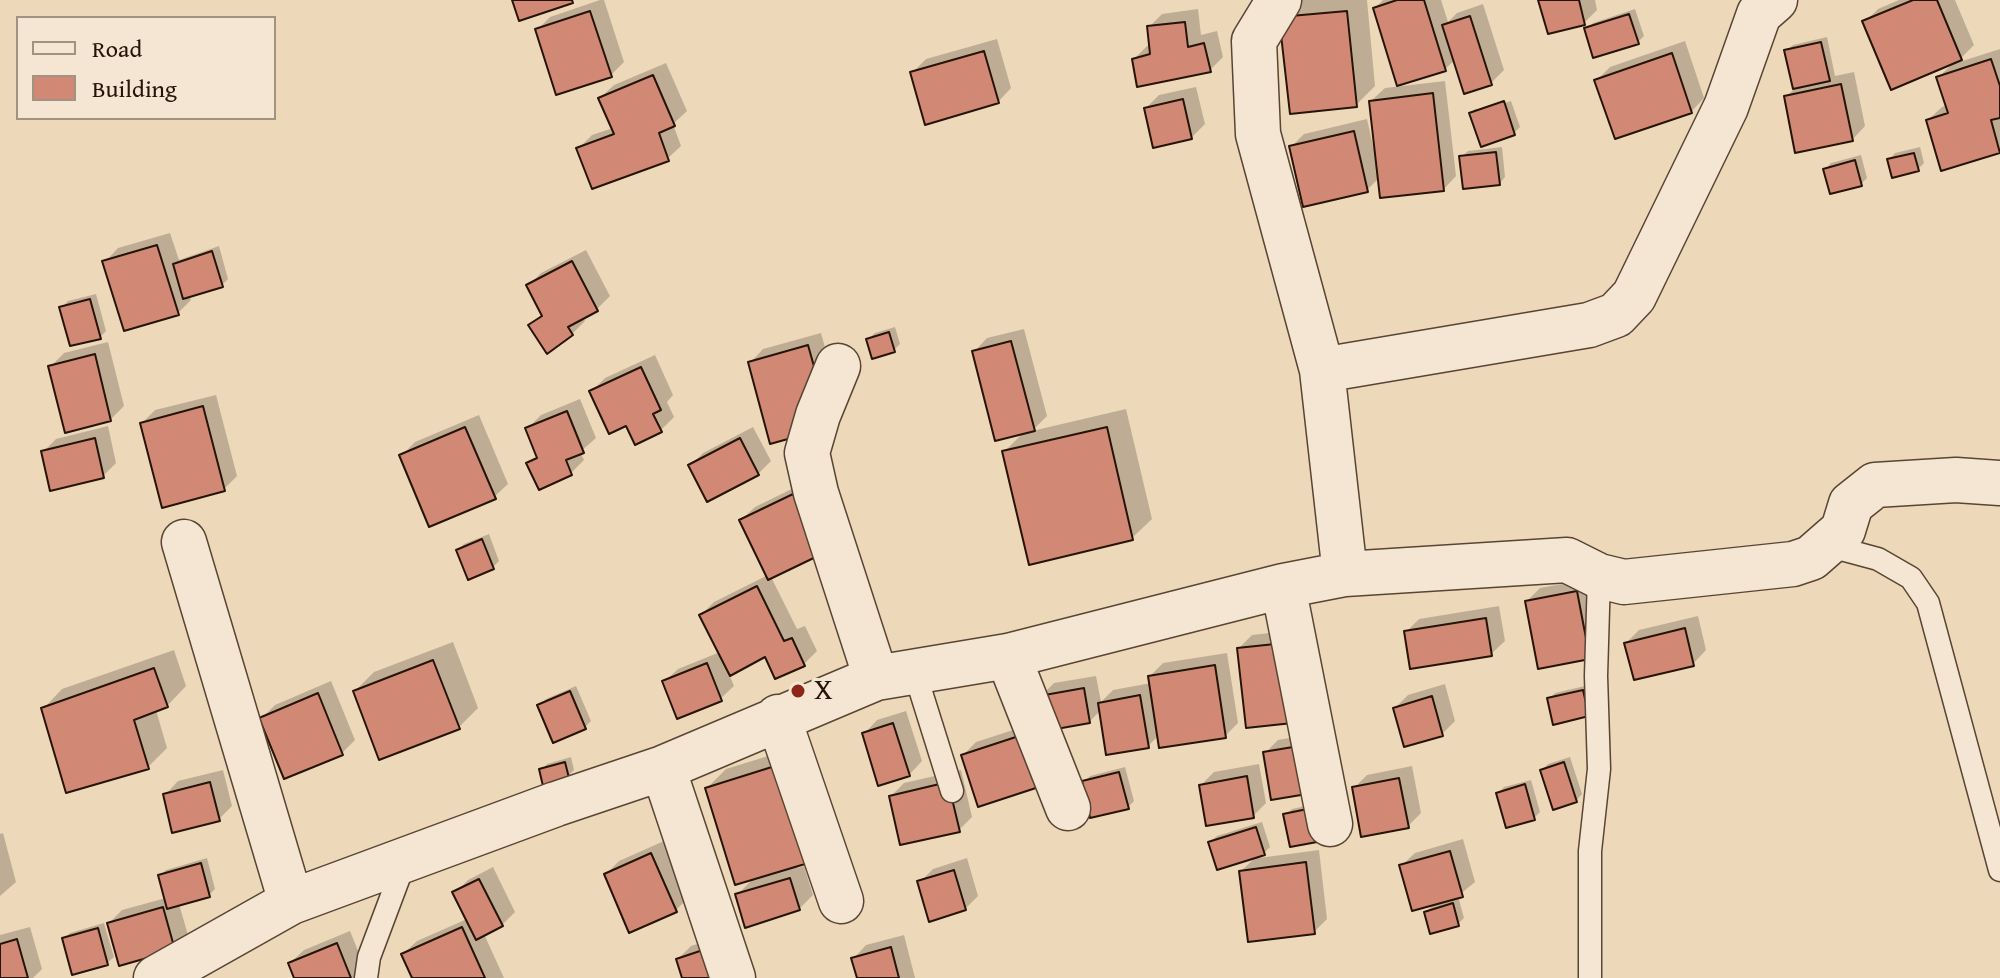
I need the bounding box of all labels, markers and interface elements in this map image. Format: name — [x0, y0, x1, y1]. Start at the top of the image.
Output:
legend — [16, 16, 276, 120]
text: Road — [92, 31, 142, 66]
text: Building — [92, 71, 177, 106]
place label: X — [814, 673, 833, 709]
marker: X — [789, 682, 807, 700]

